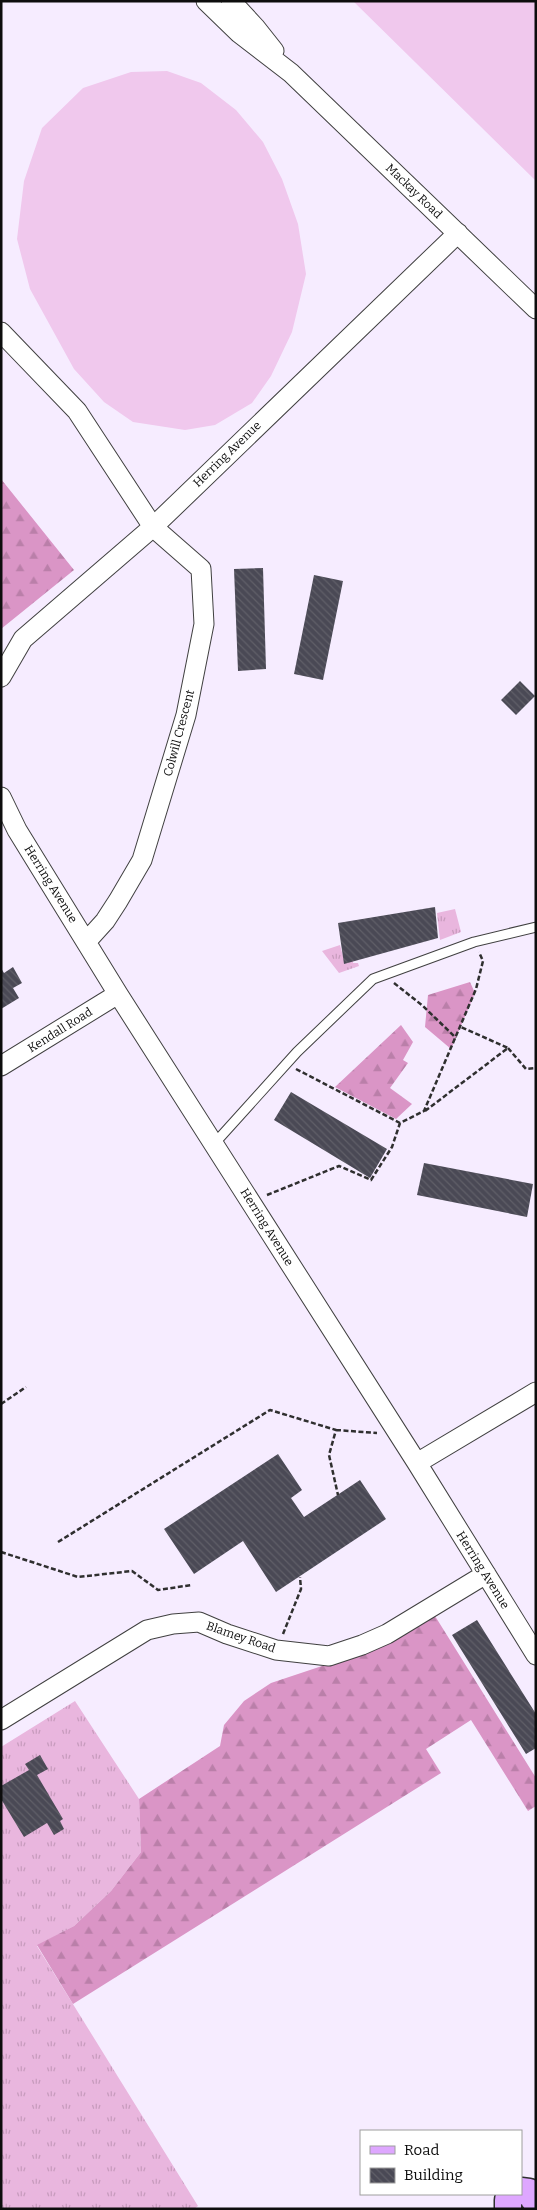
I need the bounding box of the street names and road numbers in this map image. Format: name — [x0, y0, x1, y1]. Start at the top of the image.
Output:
street label: Mackay Road — [383, 161, 445, 221]
street label: Herring Avenue — [190, 418, 264, 490]
street label: Colwill Crescent — [161, 688, 197, 778]
street label: Herring Avenue — [22, 843, 80, 925]
street label: Kendall Road — [25, 1005, 95, 1055]
street label: Herring Avenue — [238, 1186, 296, 1268]
street label: Herring Avenue — [454, 1529, 512, 1611]
street label: Blamey Road — [205, 1619, 277, 1655]

